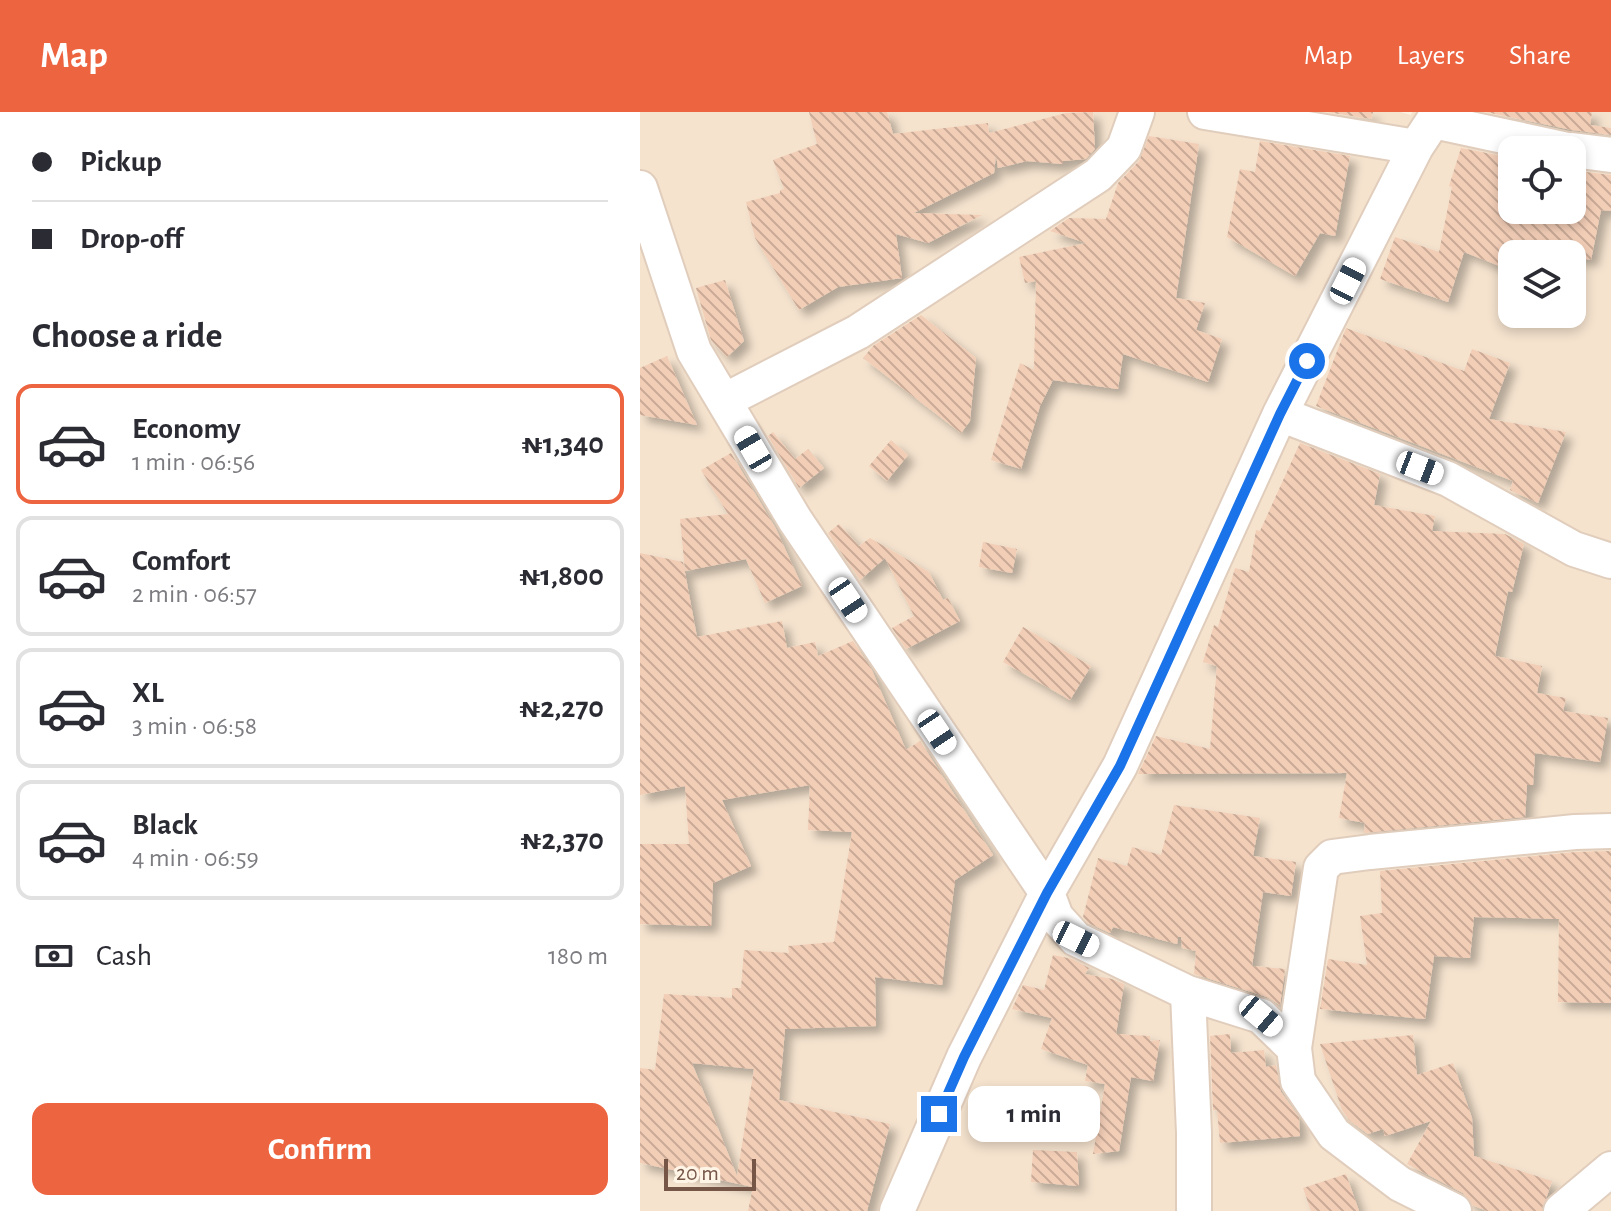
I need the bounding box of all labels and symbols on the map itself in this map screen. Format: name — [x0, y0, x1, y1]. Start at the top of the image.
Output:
car — [1326, 254, 1370, 308]
route start — [1289, 343, 1325, 379]
car — [731, 422, 775, 476]
car — [1393, 448, 1447, 488]
car — [825, 573, 871, 627]
car — [914, 705, 960, 759]
car — [1049, 918, 1103, 960]
car — [1235, 991, 1287, 1041]
callout: 1 min — [967, 1086, 1099, 1142]
route end — [921, 1096, 957, 1132]
scale bar — [664, 1155, 756, 1191]

